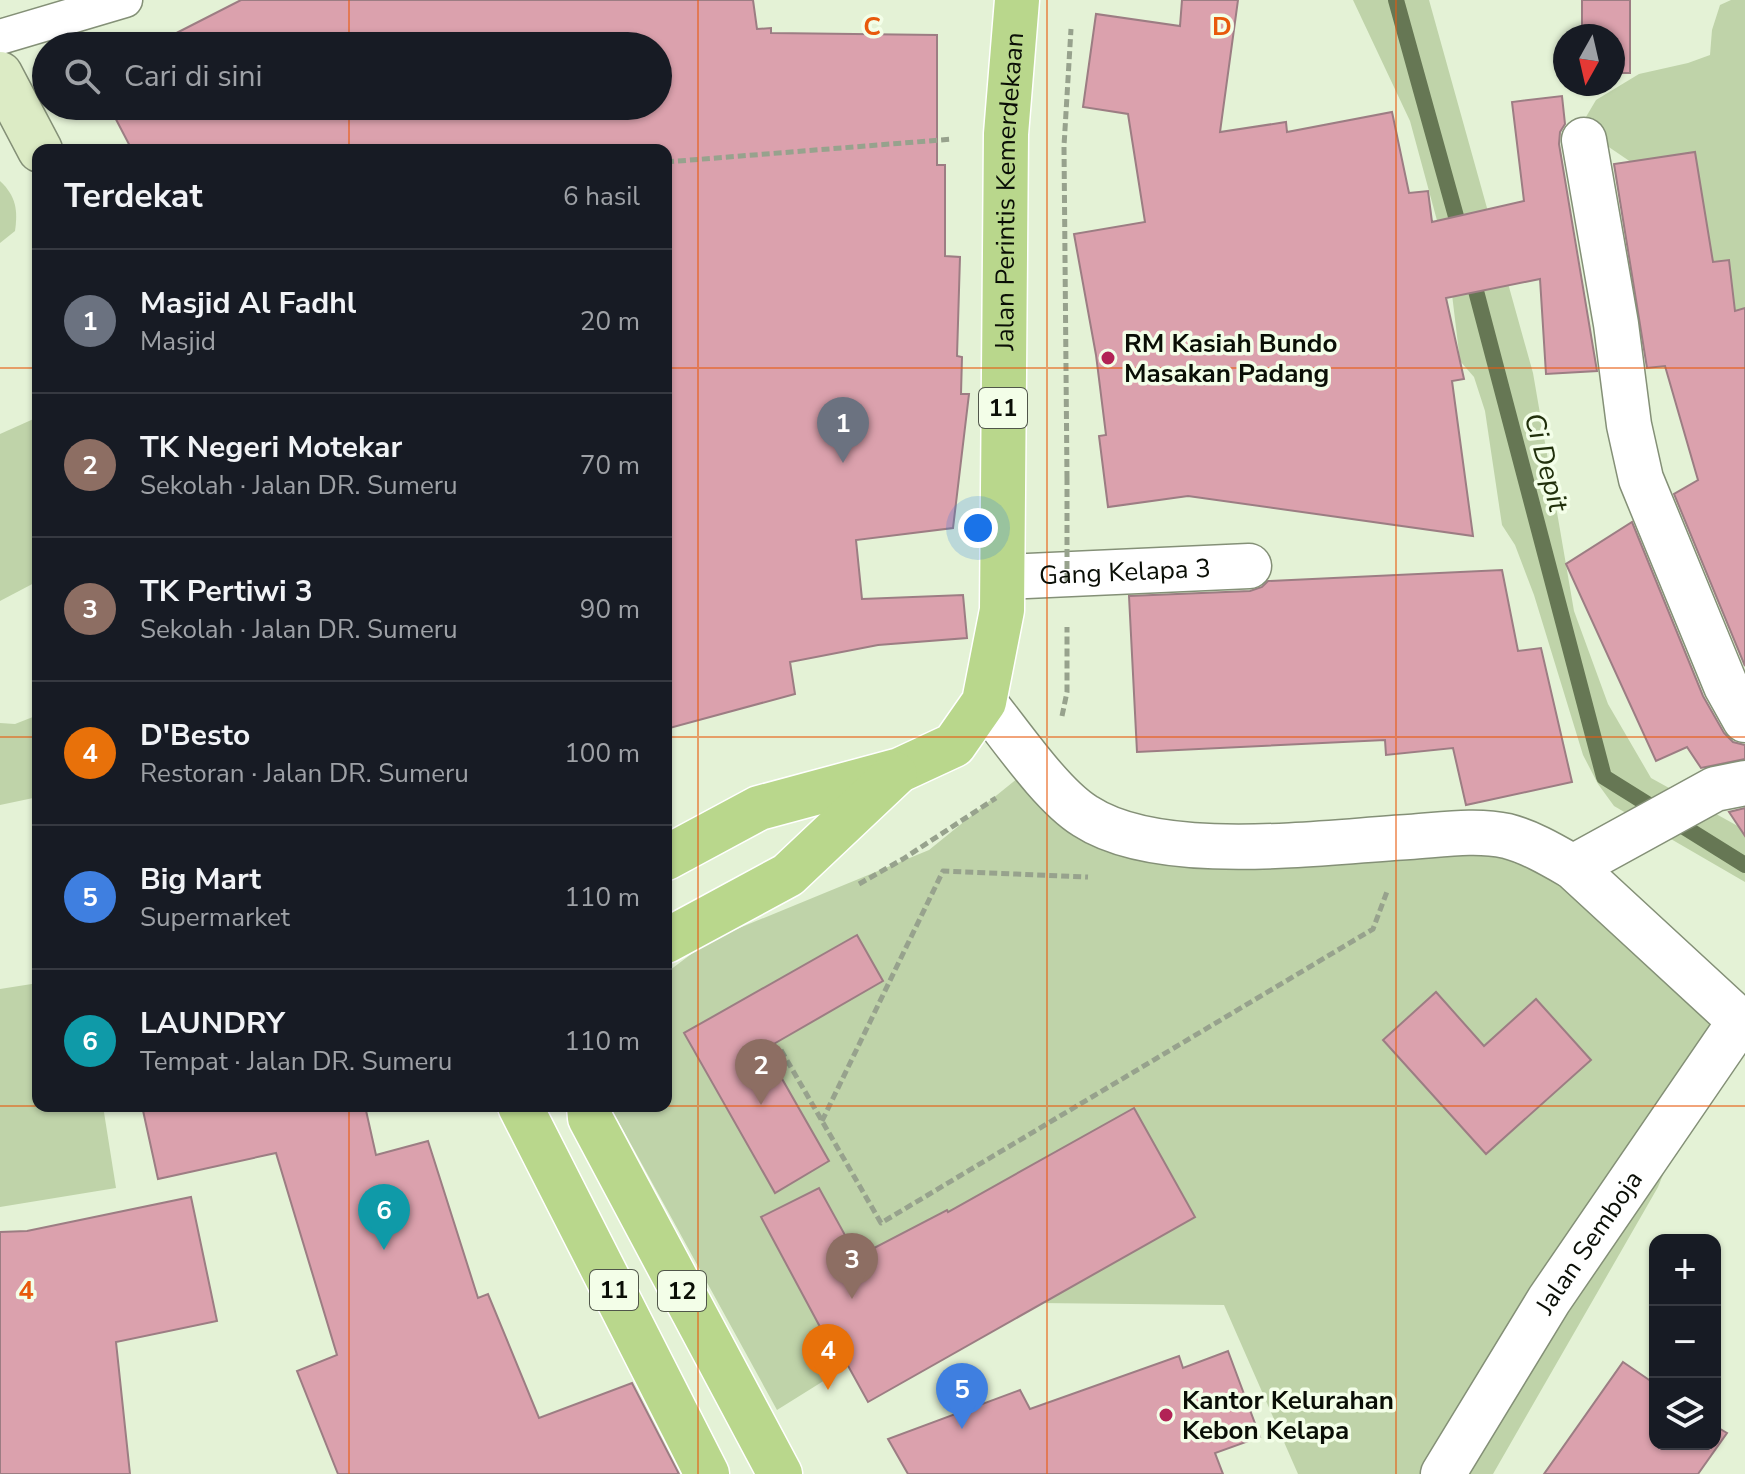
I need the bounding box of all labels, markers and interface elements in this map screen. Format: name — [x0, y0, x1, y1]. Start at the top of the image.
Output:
text: C — [863, 9, 881, 44]
text: D — [1212, 9, 1232, 44]
north arrow — [1553, 24, 1625, 96]
street label: Jalan Perintis Kemerdekaan — [987, 31, 1032, 352]
search box — [32, 32, 672, 120]
icon: search — [60, 54, 104, 98]
text: Cari di sini — [124, 56, 263, 97]
text: Terdekat — [64, 173, 202, 219]
text: 6 hasil — [563, 179, 640, 214]
text: Masjid Al Fadhl — [140, 283, 356, 324]
text: 1 — [82, 304, 98, 339]
text: 20 m — [580, 304, 640, 339]
text: Masjid — [140, 324, 216, 359]
place label: RM Kasiah Bundo Masakan Padang — [1124, 326, 1337, 391]
marker: RM Kasiah Bundo Masakan Padang — [1099, 349, 1117, 367]
road number: 11 — [979, 388, 1027, 428]
pin: 1 — [817, 397, 869, 463]
water label: Ci Depit — [1515, 409, 1578, 517]
text: TK Negeri Motekar — [140, 427, 402, 468]
text: 2 — [82, 448, 98, 483]
text: 70 m — [580, 448, 640, 483]
text: Sekolah · Jalan DR. Sumeru — [140, 468, 458, 503]
your location — [958, 508, 998, 548]
street label: Gang Kelapa 3 — [1038, 551, 1212, 593]
text: TK Pertiwi 3 — [140, 571, 313, 612]
text: 3 — [82, 592, 98, 627]
text: 90 m — [580, 592, 640, 627]
text: Sekolah · Jalan DR. Sumeru — [140, 612, 458, 647]
text: D'Besto — [140, 715, 250, 756]
text: 4 — [82, 736, 98, 771]
text: 100 m — [564, 736, 640, 771]
text: Restoran · Jalan DR. Sumeru — [140, 756, 469, 791]
text: Big Mart — [140, 859, 261, 900]
text: 5 — [82, 880, 98, 915]
text: 110 m — [564, 880, 640, 915]
text: Supermarket — [140, 900, 290, 935]
text: LAUNDRY — [140, 1003, 285, 1044]
text: 6 — [82, 1024, 98, 1059]
text: 110 m — [564, 1024, 640, 1059]
pin: 2 — [735, 1039, 787, 1105]
text: Tempat · Jalan DR. Sumeru — [140, 1044, 452, 1079]
street label: Jalan Semboja — [1527, 1164, 1651, 1321]
pin: 6 — [358, 1184, 410, 1250]
pin: 3 — [826, 1233, 878, 1299]
map controls — [1649, 1234, 1721, 1450]
button: + — [1649, 1234, 1721, 1306]
road number: 11 — [590, 1270, 638, 1310]
road number: 12 — [658, 1271, 706, 1311]
text: 4 — [18, 1273, 34, 1308]
button: − — [1649, 1306, 1721, 1378]
pin: 4 — [802, 1324, 854, 1390]
pin: 5 — [936, 1363, 988, 1429]
button: layers — [1649, 1378, 1721, 1450]
place label: Kantor Kelurahan Kebon Kelapa — [1182, 1383, 1394, 1448]
marker: Kantor Kelurahan Kebon Kelapa — [1157, 1406, 1175, 1424]

